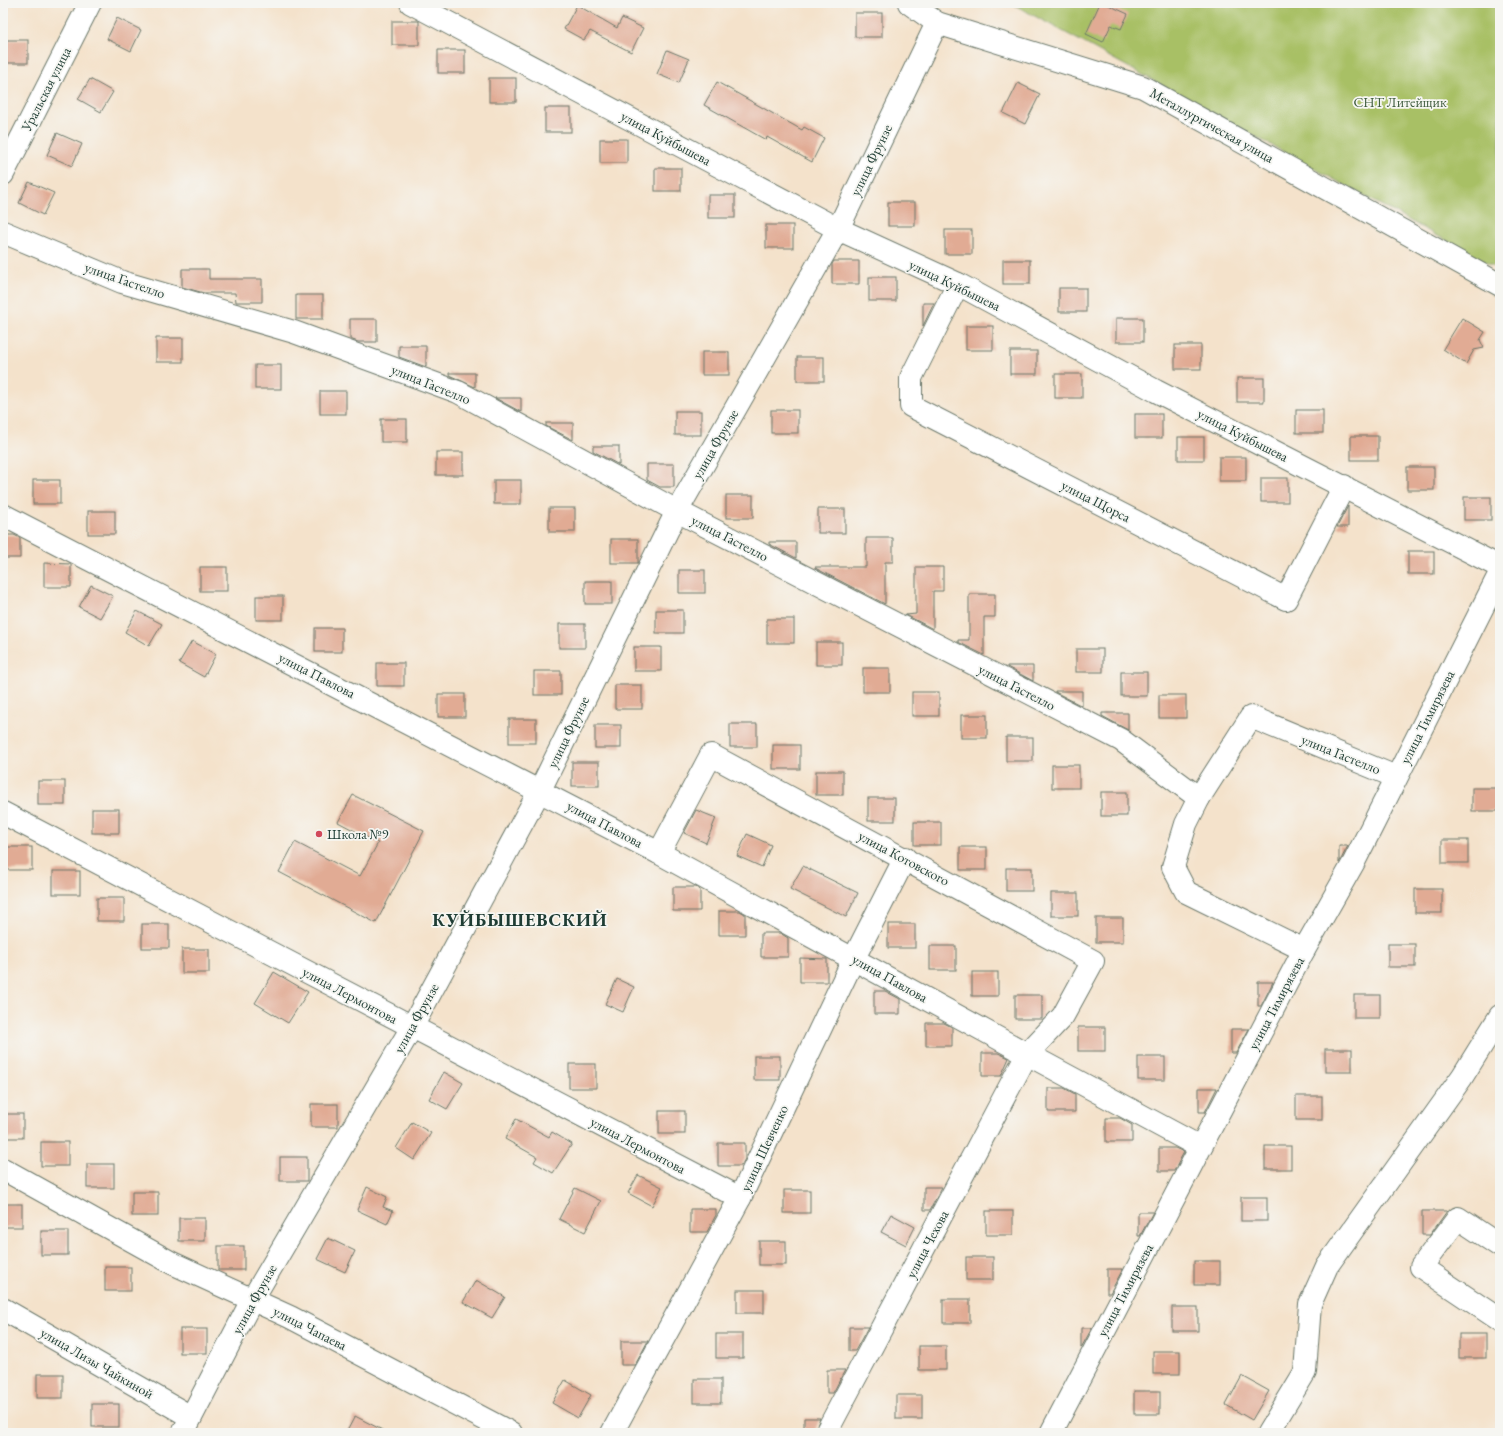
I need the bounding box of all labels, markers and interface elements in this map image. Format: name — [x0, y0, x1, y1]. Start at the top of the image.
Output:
street label: Уральская улица — [17, 44, 75, 135]
street label: Металлургическая улица — [1147, 83, 1278, 167]
park label: СНТ Литейщик — [1353, 93, 1447, 111]
street label: улица Куйбышева — [618, 107, 715, 170]
street label: улица Фрунзе — [846, 121, 896, 199]
street label: улица Куйбышева — [906, 255, 1004, 315]
street label: улица Гастелло — [82, 258, 168, 302]
street label: улица Гастелло — [389, 360, 473, 408]
street label: улица Куйбышева — [1195, 404, 1292, 466]
street label: улица Фрунзе — [688, 406, 742, 482]
street label: улица Щорса — [1058, 476, 1134, 526]
street label: улица Гастелло — [688, 511, 772, 565]
street label: улица Павлова — [276, 648, 359, 702]
street label: улица Гастелло — [975, 660, 1059, 714]
street label: улица Тимирязева — [1396, 667, 1459, 767]
street label: улица Фрунзе — [543, 693, 593, 771]
street label: улица Гастелло — [1299, 730, 1383, 778]
street label: улица Павлова — [564, 796, 646, 852]
place label: Школа №9 — [327, 825, 389, 843]
street label: улица Котовского — [855, 826, 953, 890]
marker: Школа №9 — [314, 829, 324, 839]
district label: КУЙБЫШЕВСКИЙ — [432, 908, 608, 931]
street label: улица Павлова — [849, 950, 931, 1006]
street label: улица Тимирязева — [1244, 953, 1308, 1053]
street label: улица Лермонтова — [299, 962, 401, 1028]
street label: улица Фрунзе — [389, 979, 443, 1056]
street label: улица Шевченко — [736, 1102, 792, 1194]
street label: улица Лермонтова — [587, 1112, 689, 1178]
street label: улица Чехова — [902, 1207, 953, 1281]
street label: улица Тимирязева — [1093, 1240, 1157, 1340]
street label: улица Фрунзе — [227, 1260, 281, 1337]
street label: улица Чапаева — [270, 1302, 350, 1354]
street label: улица Лизы Чайкиной — [37, 1323, 157, 1403]

